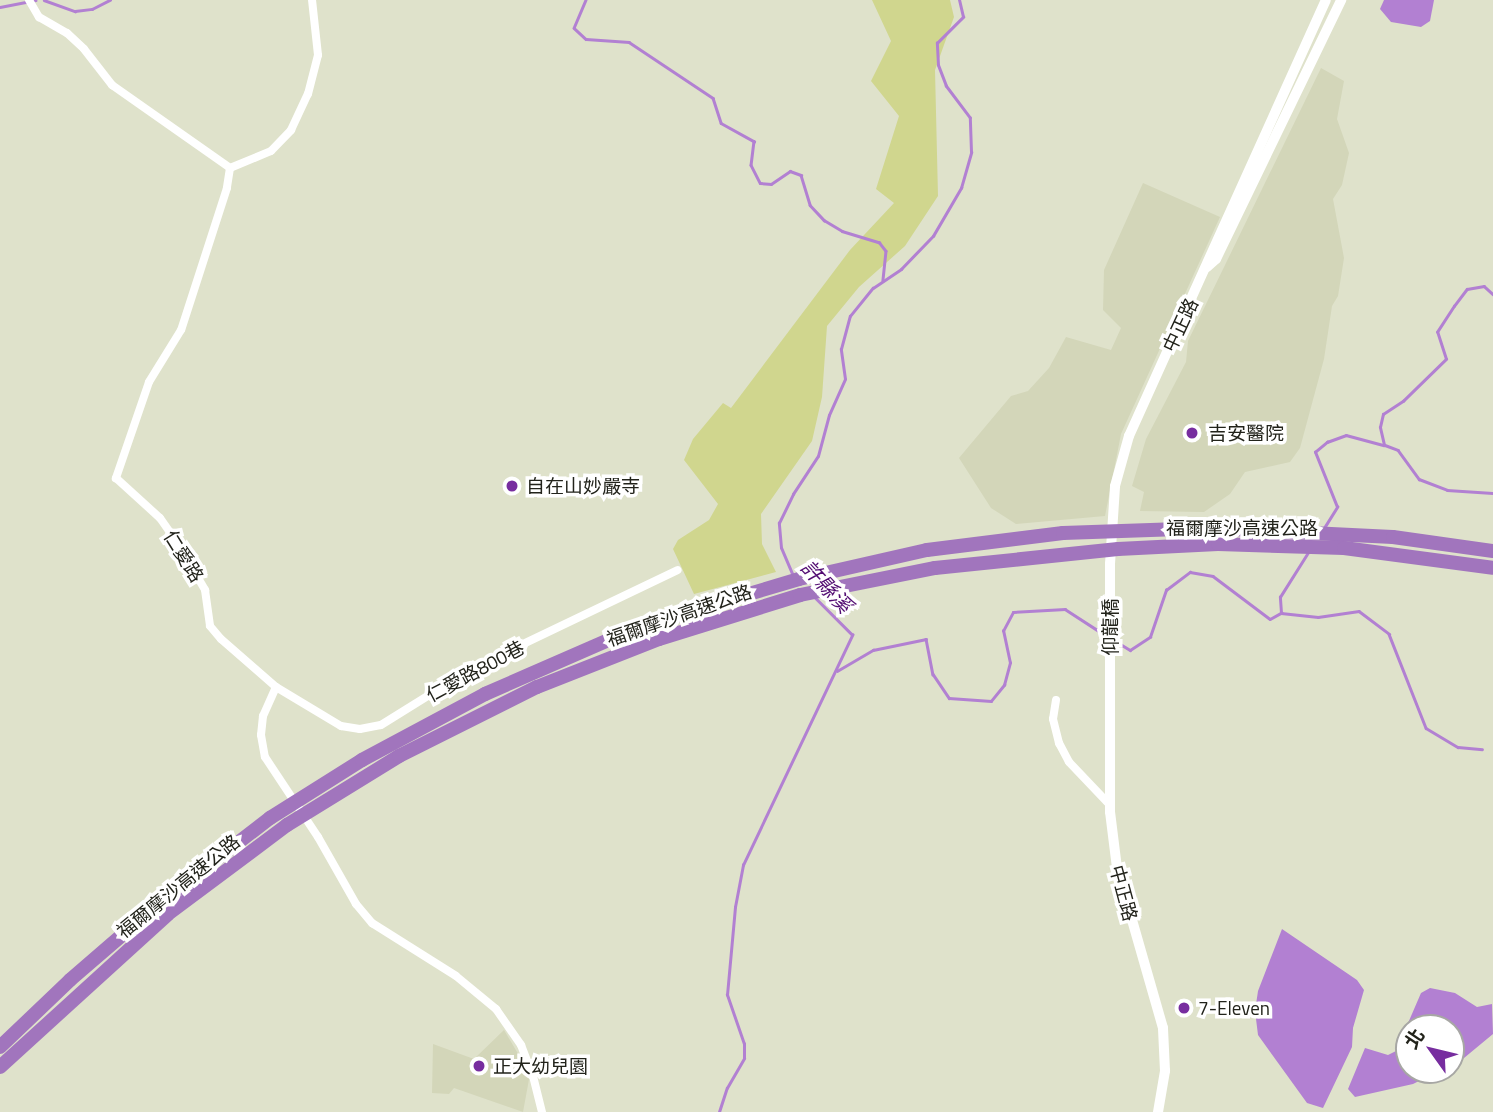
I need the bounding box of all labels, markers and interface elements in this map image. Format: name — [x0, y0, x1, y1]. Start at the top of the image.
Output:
street label: 中正路 — [1158, 294, 1202, 356]
place label: 吉安醫院 — [1208, 422, 1284, 444]
marker: 吉安醫院 — [1182, 423, 1202, 443]
place label: 自在山妙嚴寺 — [526, 475, 640, 497]
marker: 自在山妙嚴寺 — [504, 478, 520, 494]
street label: 福爾摩沙高速公路 — [1166, 517, 1318, 539]
street label: 仁愛路 — [159, 526, 209, 586]
water label: 許縣溪 — [796, 554, 858, 618]
street label: 福爾摩沙高速公路 — [603, 579, 755, 651]
street label: 仰龍橋 — [1099, 599, 1121, 655]
street label: 仁愛路800巷 — [422, 636, 528, 706]
street label: 福爾摩沙高速公路 — [112, 829, 244, 943]
street label: 中正路 — [1106, 863, 1142, 923]
place label: 7-Eleven — [1198, 997, 1270, 1019]
marker: 7-Eleven — [1176, 1000, 1192, 1016]
north arrow — [1395, 1014, 1465, 1084]
text: 北 — [1396, 1022, 1431, 1054]
place label: 正大幼兒園 — [493, 1055, 588, 1077]
marker: 正大幼兒園 — [471, 1058, 487, 1074]

